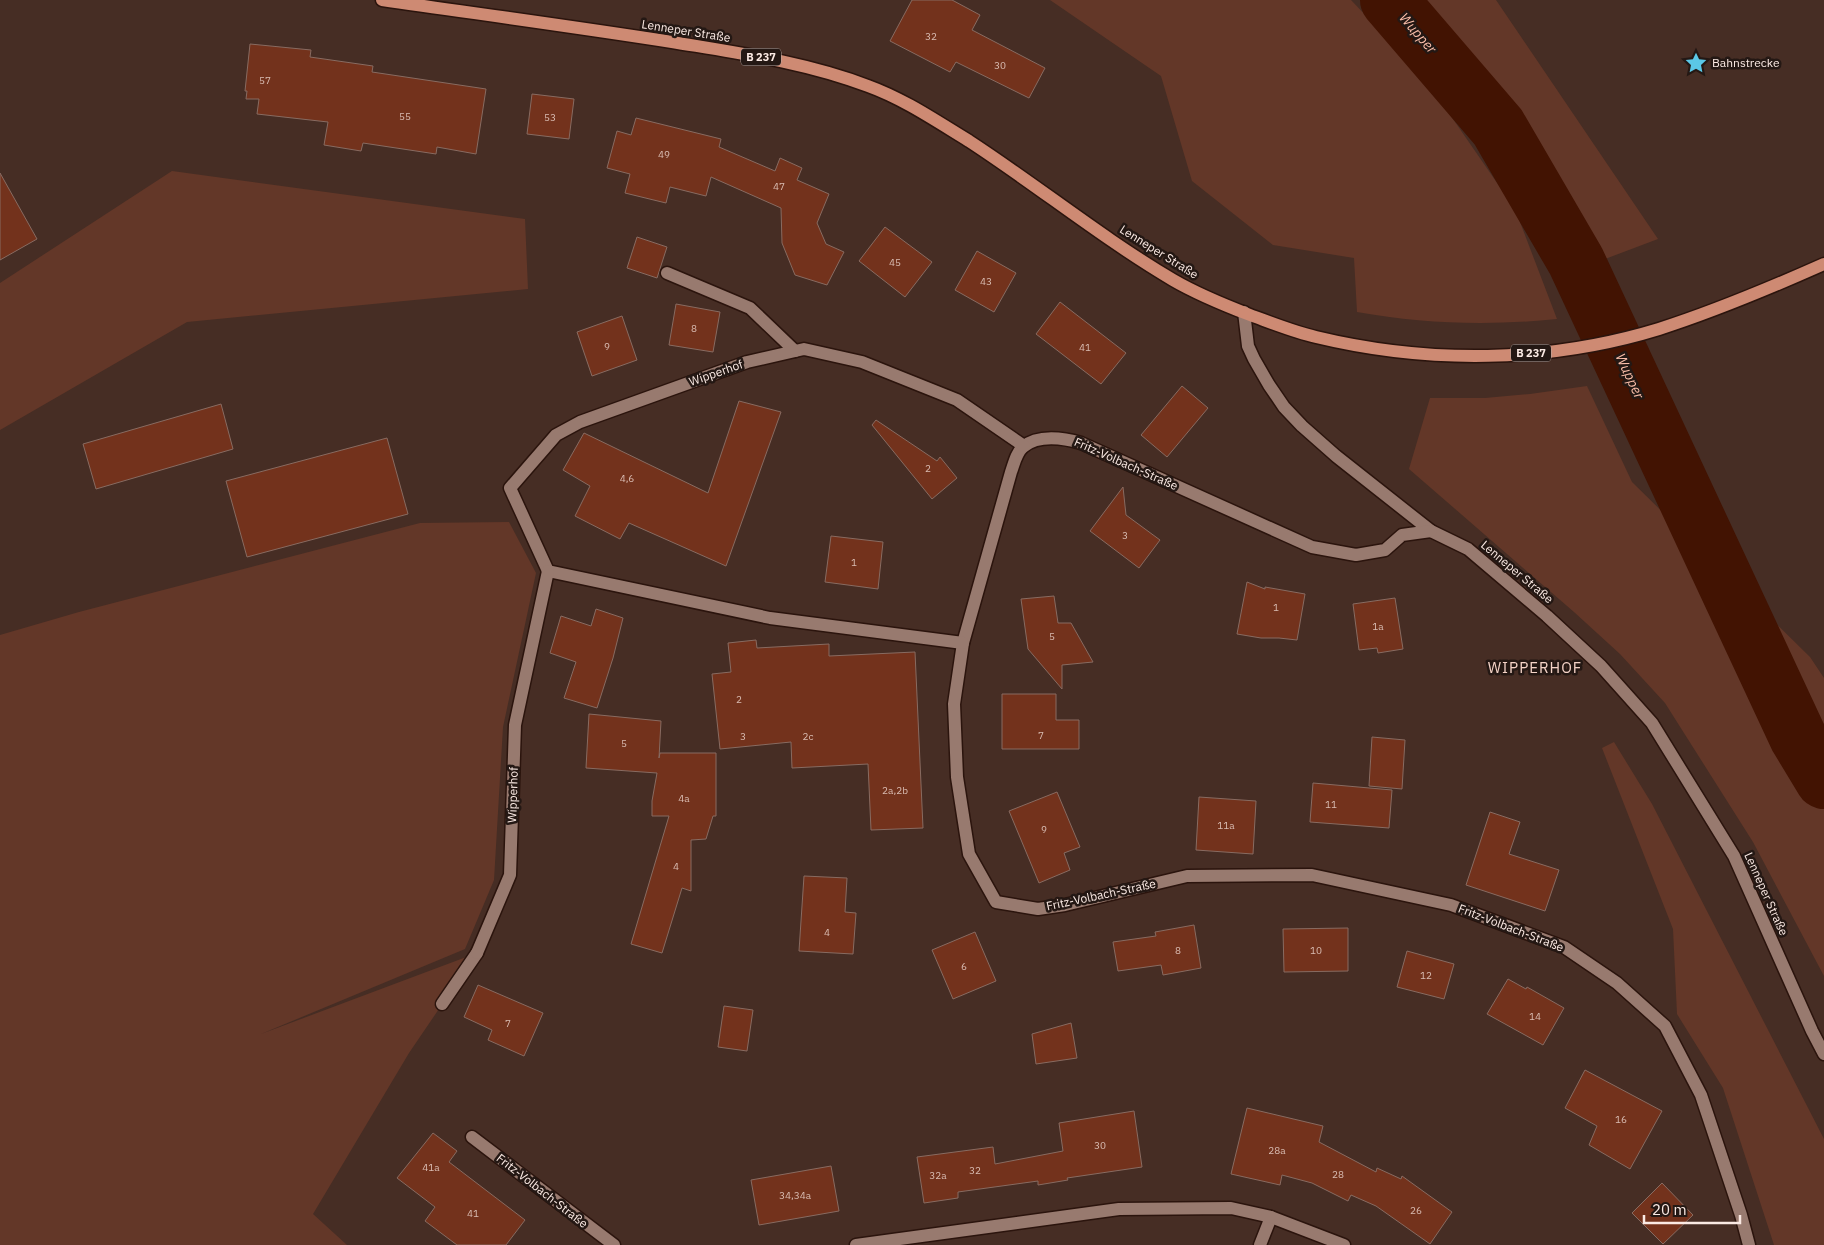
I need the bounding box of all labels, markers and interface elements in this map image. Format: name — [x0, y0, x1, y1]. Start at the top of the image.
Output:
water label: Wupper — [1395, 9, 1441, 58]
street label: Lenneper Straße — [641, 16, 732, 45]
house number: 32 — [925, 30, 937, 43]
road number: B 237 — [741, 48, 781, 66]
place icon: Bahnstrecke — [1683, 50, 1709, 76]
place label: Bahnstrecke — [1712, 55, 1780, 70]
house number: 30 — [994, 59, 1006, 72]
house number: 57 — [259, 74, 271, 87]
house number: 55 — [399, 110, 411, 123]
house number: 53 — [544, 111, 556, 124]
house number: 49 — [658, 148, 670, 161]
house number: 47 — [773, 180, 785, 193]
street label: Lenneper Straße — [1117, 221, 1202, 282]
house number: 45 — [889, 256, 901, 269]
house number: 43 — [980, 275, 992, 288]
house number: 8 — [691, 322, 697, 335]
house number: 9 — [604, 340, 610, 353]
house number: 41 — [1079, 341, 1091, 354]
road number: B 237 — [1511, 344, 1551, 362]
water label: Wupper — [1612, 350, 1649, 402]
street label: Wipperhof — [687, 356, 745, 389]
street label: Fritz-Volbach-Straße — [1072, 434, 1181, 493]
house number: 2 — [925, 462, 931, 475]
house number: 4,6 — [620, 472, 634, 485]
house number: 3 — [1122, 529, 1128, 542]
street label: Lenneper Straße — [1478, 537, 1557, 606]
house number: 1 — [851, 556, 857, 569]
house number: 1 — [1273, 601, 1279, 614]
house number: 1a — [1372, 620, 1384, 633]
house number: 5 — [1049, 630, 1055, 643]
district label: WIPPERHOF — [1488, 658, 1582, 677]
house number: 2 — [736, 693, 742, 706]
house number: 7 — [1038, 729, 1044, 742]
house number: 3 — [740, 730, 746, 743]
house number: 2c — [802, 730, 814, 743]
house number: 5 — [621, 737, 627, 750]
street label: Wipperhof — [504, 767, 521, 823]
house number: 2a,2b — [882, 784, 908, 797]
house number: 4a — [678, 792, 690, 805]
house number: 11 — [1325, 798, 1337, 811]
house number: 11a — [1217, 819, 1235, 832]
house number: 9 — [1041, 823, 1047, 836]
street label: Lenneper Straße — [1741, 850, 1792, 938]
house number: 4 — [673, 860, 679, 873]
street label: Fritz-Volbach-Straße — [1045, 875, 1158, 913]
street label: Fritz-Volbach-Straße — [1456, 900, 1566, 955]
house number: 4 — [824, 926, 830, 939]
house number: 8 — [1175, 944, 1181, 957]
house number: 10 — [1310, 944, 1322, 957]
house number: 6 — [961, 960, 967, 973]
house number: 12 — [1420, 969, 1432, 982]
house number: 14 — [1529, 1010, 1541, 1023]
house number: 7 — [505, 1017, 511, 1030]
house number: 16 — [1615, 1113, 1627, 1126]
house number: 30 — [1094, 1139, 1106, 1152]
house number: 28a — [1268, 1144, 1286, 1157]
street label: Fritz-Volbach-Straße — [494, 1150, 591, 1231]
house number: 41a — [422, 1161, 440, 1174]
house number: 32 — [969, 1164, 981, 1177]
house number: 28 — [1332, 1168, 1344, 1181]
house number: 32a — [929, 1169, 947, 1182]
house number: 34,34a — [779, 1189, 812, 1202]
scale bar — [1644, 1192, 1740, 1224]
text: 20 m — [1652, 1200, 1687, 1219]
house number: 26 — [1410, 1204, 1422, 1217]
house number: 41 — [467, 1207, 479, 1220]

